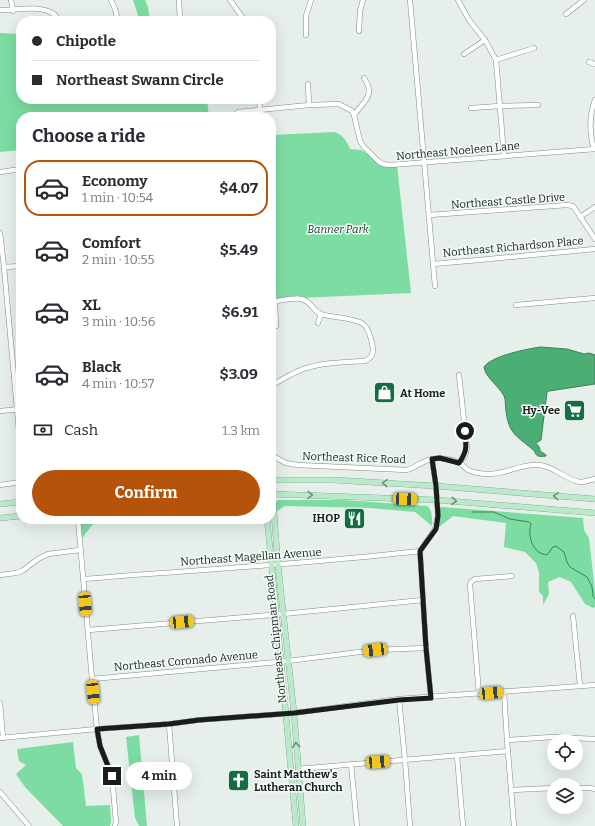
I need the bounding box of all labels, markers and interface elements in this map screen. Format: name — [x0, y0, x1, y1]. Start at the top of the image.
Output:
text: Chipotle — [56, 32, 116, 50]
text: Northeast Swann Circle — [56, 71, 224, 89]
text: Choose a ride — [32, 125, 145, 147]
street label: Northeast Noeleen Lane — [396, 139, 520, 163]
icon: car — [34, 170, 70, 206]
text: Economy — [82, 172, 148, 190]
text: $4.07 — [219, 179, 258, 197]
text: 1 min · 10:54 — [82, 190, 153, 205]
street label: Northeast Castle Drive — [450, 191, 566, 211]
park label: Banner Park — [307, 223, 370, 236]
icon: car — [34, 232, 70, 268]
text: Comfort — [82, 234, 141, 252]
street label: Northeast Richardson Place — [442, 234, 584, 260]
text: $5.49 — [220, 241, 258, 259]
text: 2 min · 10:55 — [82, 252, 154, 267]
icon: car — [34, 294, 70, 330]
text: XL — [82, 296, 101, 314]
text: $6.91 — [221, 303, 258, 321]
text: 3 min · 10:56 — [82, 314, 155, 329]
icon: car — [34, 356, 70, 392]
text: Black — [82, 358, 121, 376]
text: $3.09 — [220, 365, 258, 383]
text: 4 min · 10:57 — [82, 376, 154, 391]
shop icon: At Home — [371, 380, 397, 406]
place label: At Home — [400, 387, 445, 400]
supermarket icon: Hy-Vee — [562, 397, 588, 423]
place label: Hy-Vee — [522, 404, 560, 417]
icon: cash — [32, 419, 54, 441]
text: Cash — [64, 421, 98, 439]
route start — [456, 422, 474, 440]
text: 1.3 km — [222, 423, 260, 438]
street label: Northeast Rice Road — [302, 450, 407, 466]
button: Confirm — [32, 470, 260, 516]
one-way arrow — [382, 479, 388, 487]
one-way arrow — [307, 491, 313, 500]
one-way arrow — [553, 492, 559, 501]
car — [393, 493, 417, 505]
one-way arrow — [451, 497, 457, 506]
restaurant icon: IHOP — [342, 505, 368, 531]
place label: IHOP — [313, 512, 340, 525]
street label: Northeast Magellan Avenue — [180, 546, 322, 568]
street label: Northeast Chipman Road — [263, 574, 289, 704]
car — [78, 592, 92, 616]
car — [170, 615, 194, 629]
car — [362, 643, 388, 657]
street label: Northeast Coronado Avenue — [113, 648, 259, 674]
car — [86, 679, 100, 705]
car — [479, 686, 503, 700]
map controls — [547, 734, 583, 814]
button: locate — [547, 734, 583, 770]
one-way arrow — [291, 742, 300, 748]
car — [366, 755, 390, 769]
callout: 4 min — [126, 762, 192, 790]
route end — [103, 767, 121, 785]
church icon: Saint Matthew's Lutheran Church — [225, 767, 251, 793]
text: 4 min — [141, 768, 177, 783]
place label: Saint Matthew's Lutheran Church — [254, 768, 343, 794]
button: layers — [547, 778, 583, 814]

